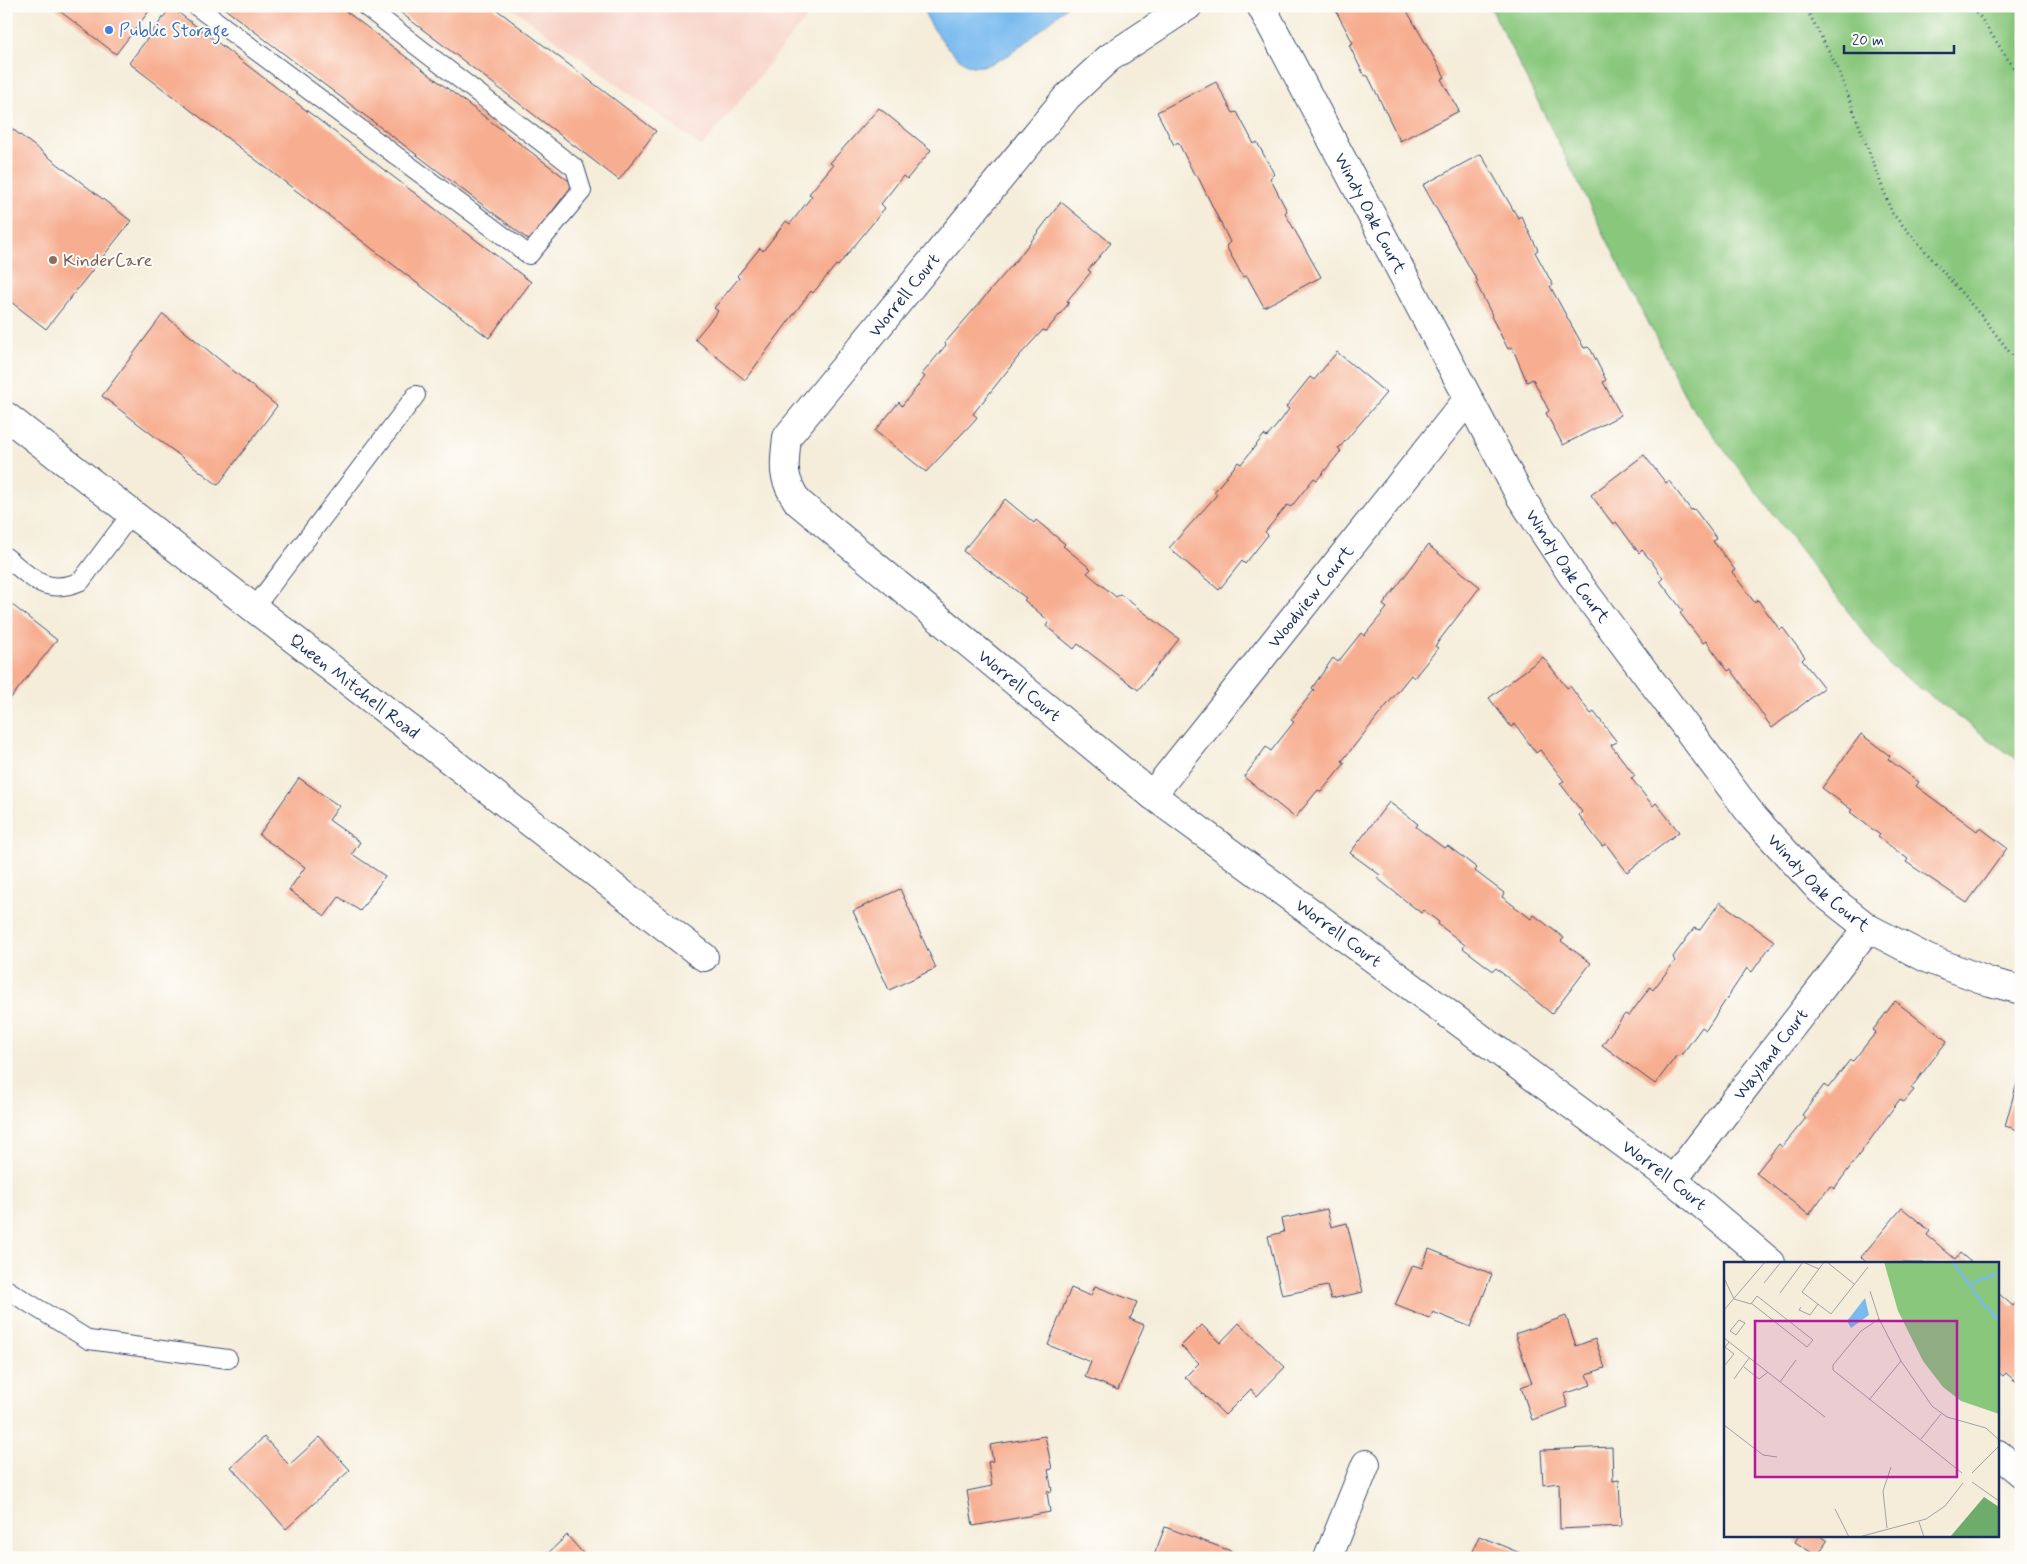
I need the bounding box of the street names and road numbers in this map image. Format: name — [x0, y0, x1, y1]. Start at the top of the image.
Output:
street label: Windy Oak Court — [1328, 149, 1411, 278]
street label: Worrell Court — [864, 248, 946, 343]
street label: Windy Oak Court — [1519, 505, 1615, 629]
street label: Woodview Court — [1263, 540, 1360, 653]
street label: Queen Mitchell Road — [284, 629, 424, 745]
street label: Worrell Court — [972, 645, 1066, 728]
street label: Windy Oak Court — [1761, 829, 1875, 938]
street label: Worrell Court — [1290, 894, 1386, 974]
street label: Wayland Court — [1728, 1004, 1814, 1106]
street label: Worrell Court — [1617, 1135, 1712, 1217]

